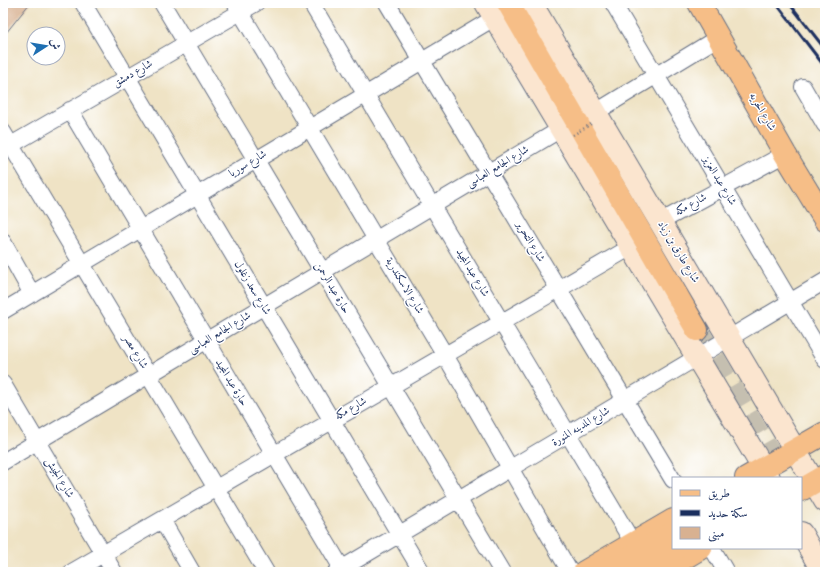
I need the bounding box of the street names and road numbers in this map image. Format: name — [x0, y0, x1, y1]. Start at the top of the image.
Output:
street label: شارع دمشق — [110, 57, 156, 92]
street label: شارع الحريه — [744, 90, 779, 134]
street label: شارع الجامع العباسى — [464, 142, 533, 192]
street label: شارع سوريا — [226, 147, 270, 182]
street label: شارع عبد العزيز — [697, 153, 740, 209]
street label: شارع مكه — [672, 190, 710, 221]
street label: شارع التحرير — [511, 218, 548, 266]
street label: شارع طارق بن زياد — [653, 218, 702, 286]
street label: شارع عبد المجيد — [451, 246, 492, 300]
street label: شارع الاسكندرية — [380, 255, 427, 318]
street label: شارع سعد زغلول — [229, 258, 274, 318]
street label: حارة عبد الرحمن — [311, 259, 354, 317]
street label: شارع الجامع العباسى — [186, 308, 255, 358]
street label: شارع مصر — [118, 331, 151, 372]
street label: حارة عبد المجيد — [211, 357, 251, 410]
street label: شارع مكه — [332, 394, 370, 425]
street label: شارع المدينه المنورة — [549, 404, 613, 451]
street label: شارع الجيش — [40, 455, 77, 502]

